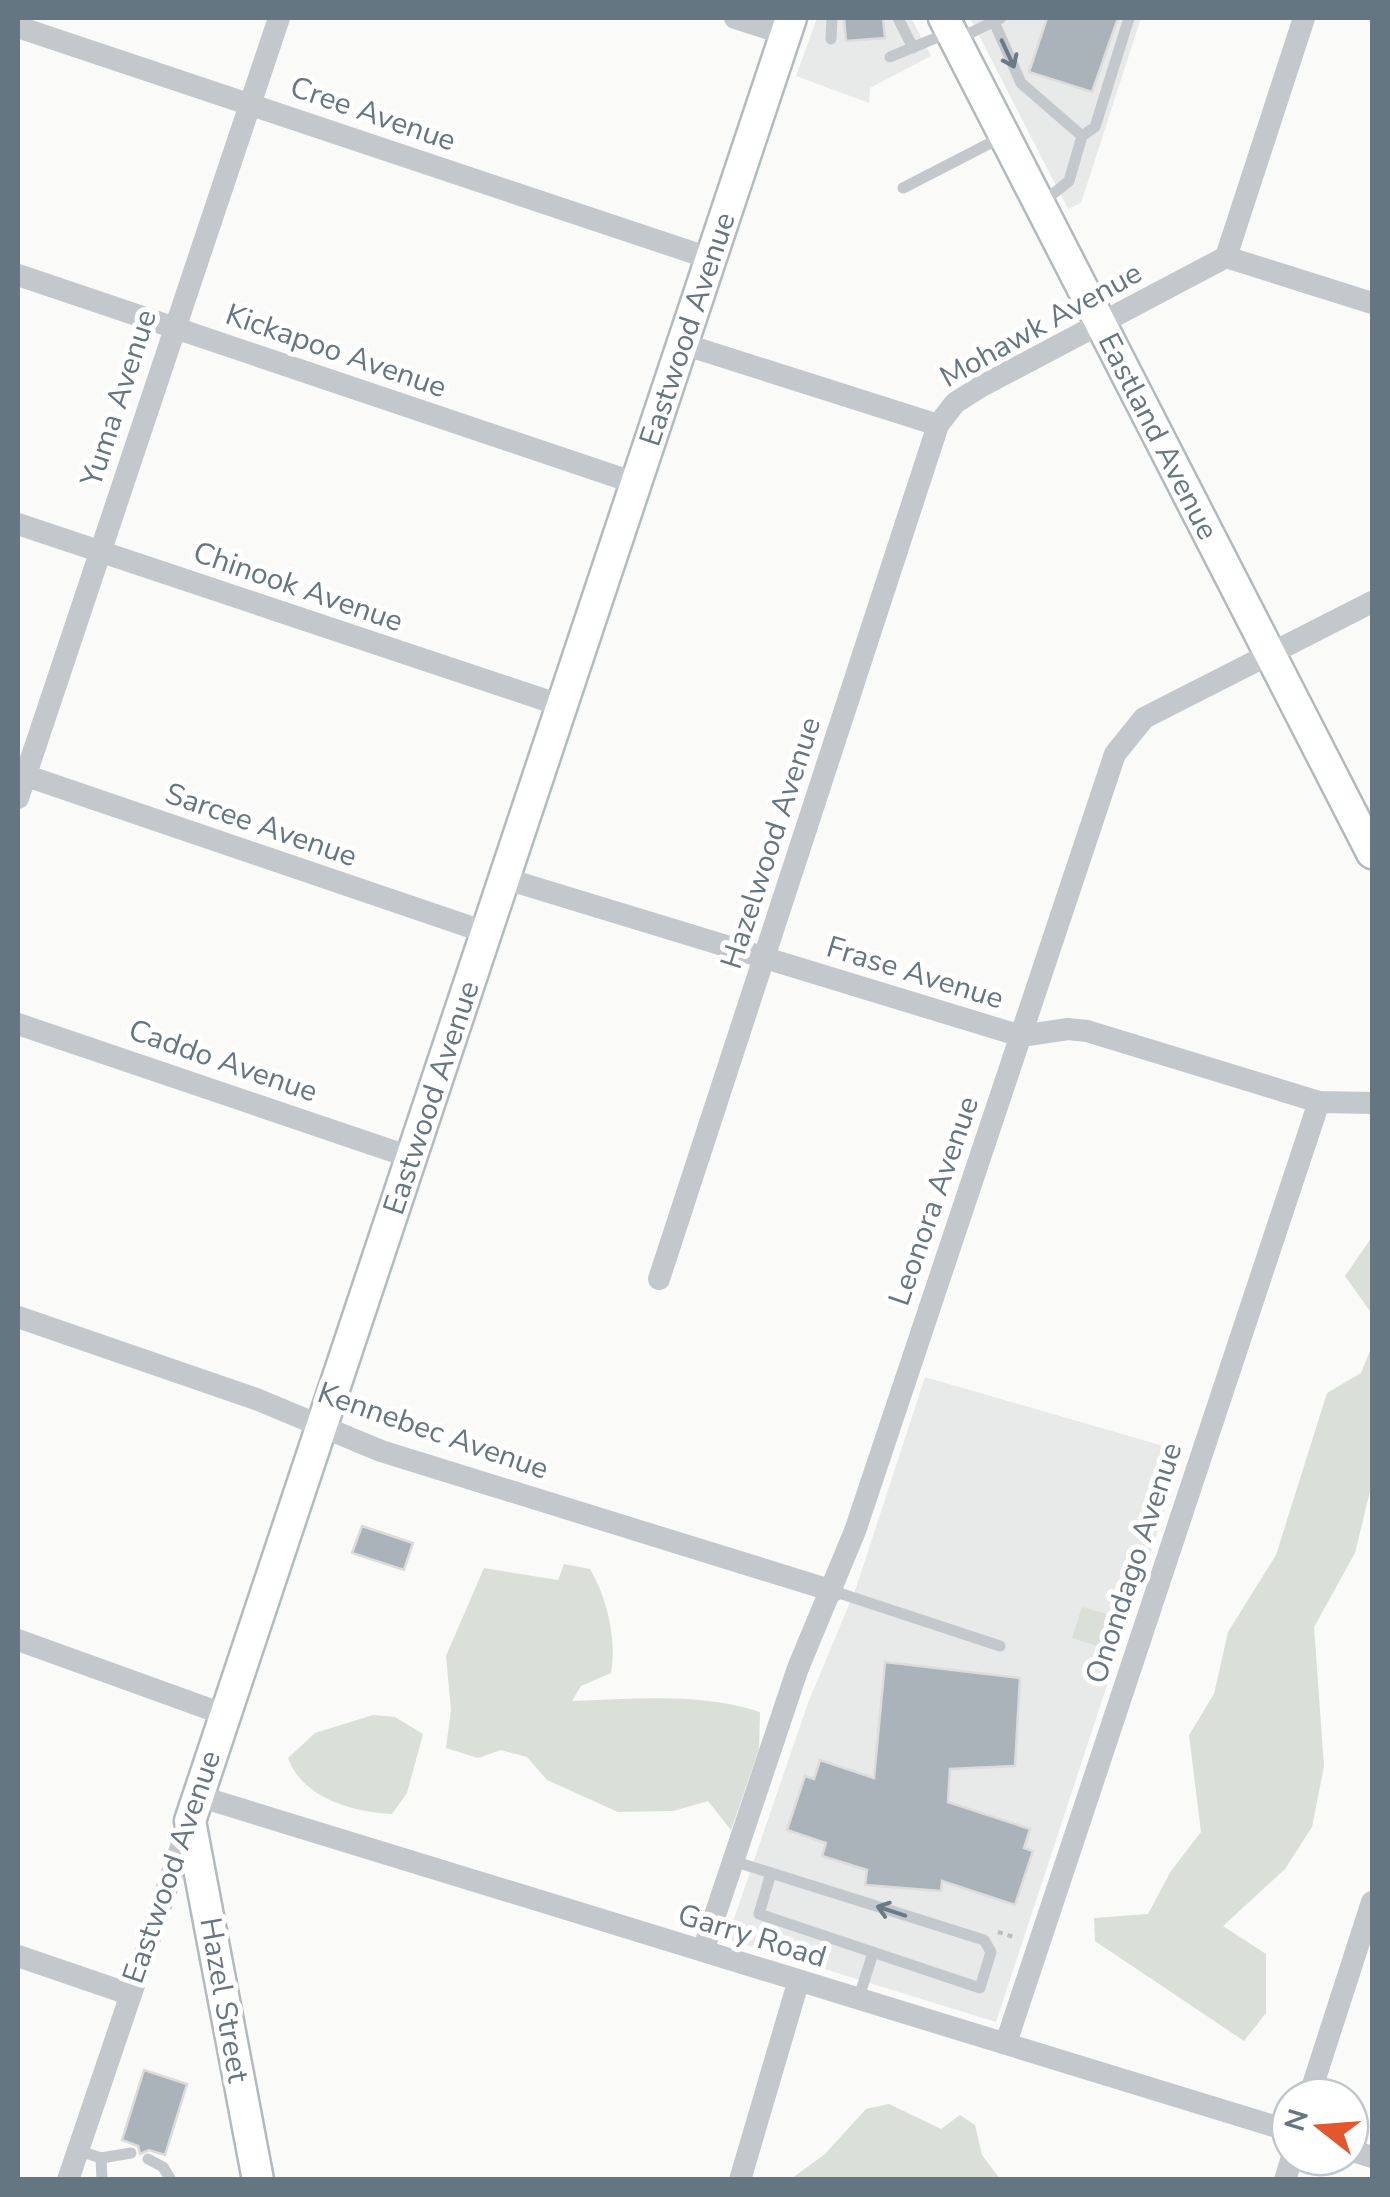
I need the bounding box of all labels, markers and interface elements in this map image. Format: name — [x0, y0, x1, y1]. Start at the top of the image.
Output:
one-way arrow — [1000, 38, 1018, 68]
street label: Cree Avenue — [285, 67, 461, 161]
street label: Eastwood Avenue — [629, 207, 745, 451]
street label: Mohawk Avenue — [933, 252, 1149, 398]
street label: Kickapoo Avenue — [220, 294, 452, 408]
street label: Yuma Avenue — [71, 304, 167, 493]
street label: Eastland Avenue — [1088, 326, 1228, 547]
street label: Chinook Avenue — [188, 532, 408, 642]
street label: Hazelwood Avenue — [711, 712, 831, 974]
street label: Sarcee Avenue — [160, 773, 362, 877]
street label: Frase Avenue — [822, 927, 1008, 1019]
street label: Eastwood Avenue — [373, 975, 489, 1220]
street label: Caddo Avenue — [123, 1010, 323, 1112]
street label: Leonora Avenue — [879, 1091, 989, 1311]
street label: Kennebec Avenue — [312, 1372, 554, 1490]
street label: Onondago Avenue — [1076, 1437, 1192, 1689]
street label: Eastwood Avenue — [113, 1745, 231, 1989]
street label: Garry Road — [673, 1894, 831, 1978]
one-way arrow — [875, 1900, 907, 1918]
street label: Hazel Street — [189, 1914, 259, 2086]
north arrow — [1270, 2077, 1370, 2177]
text: N — [1276, 2104, 1318, 2136]

